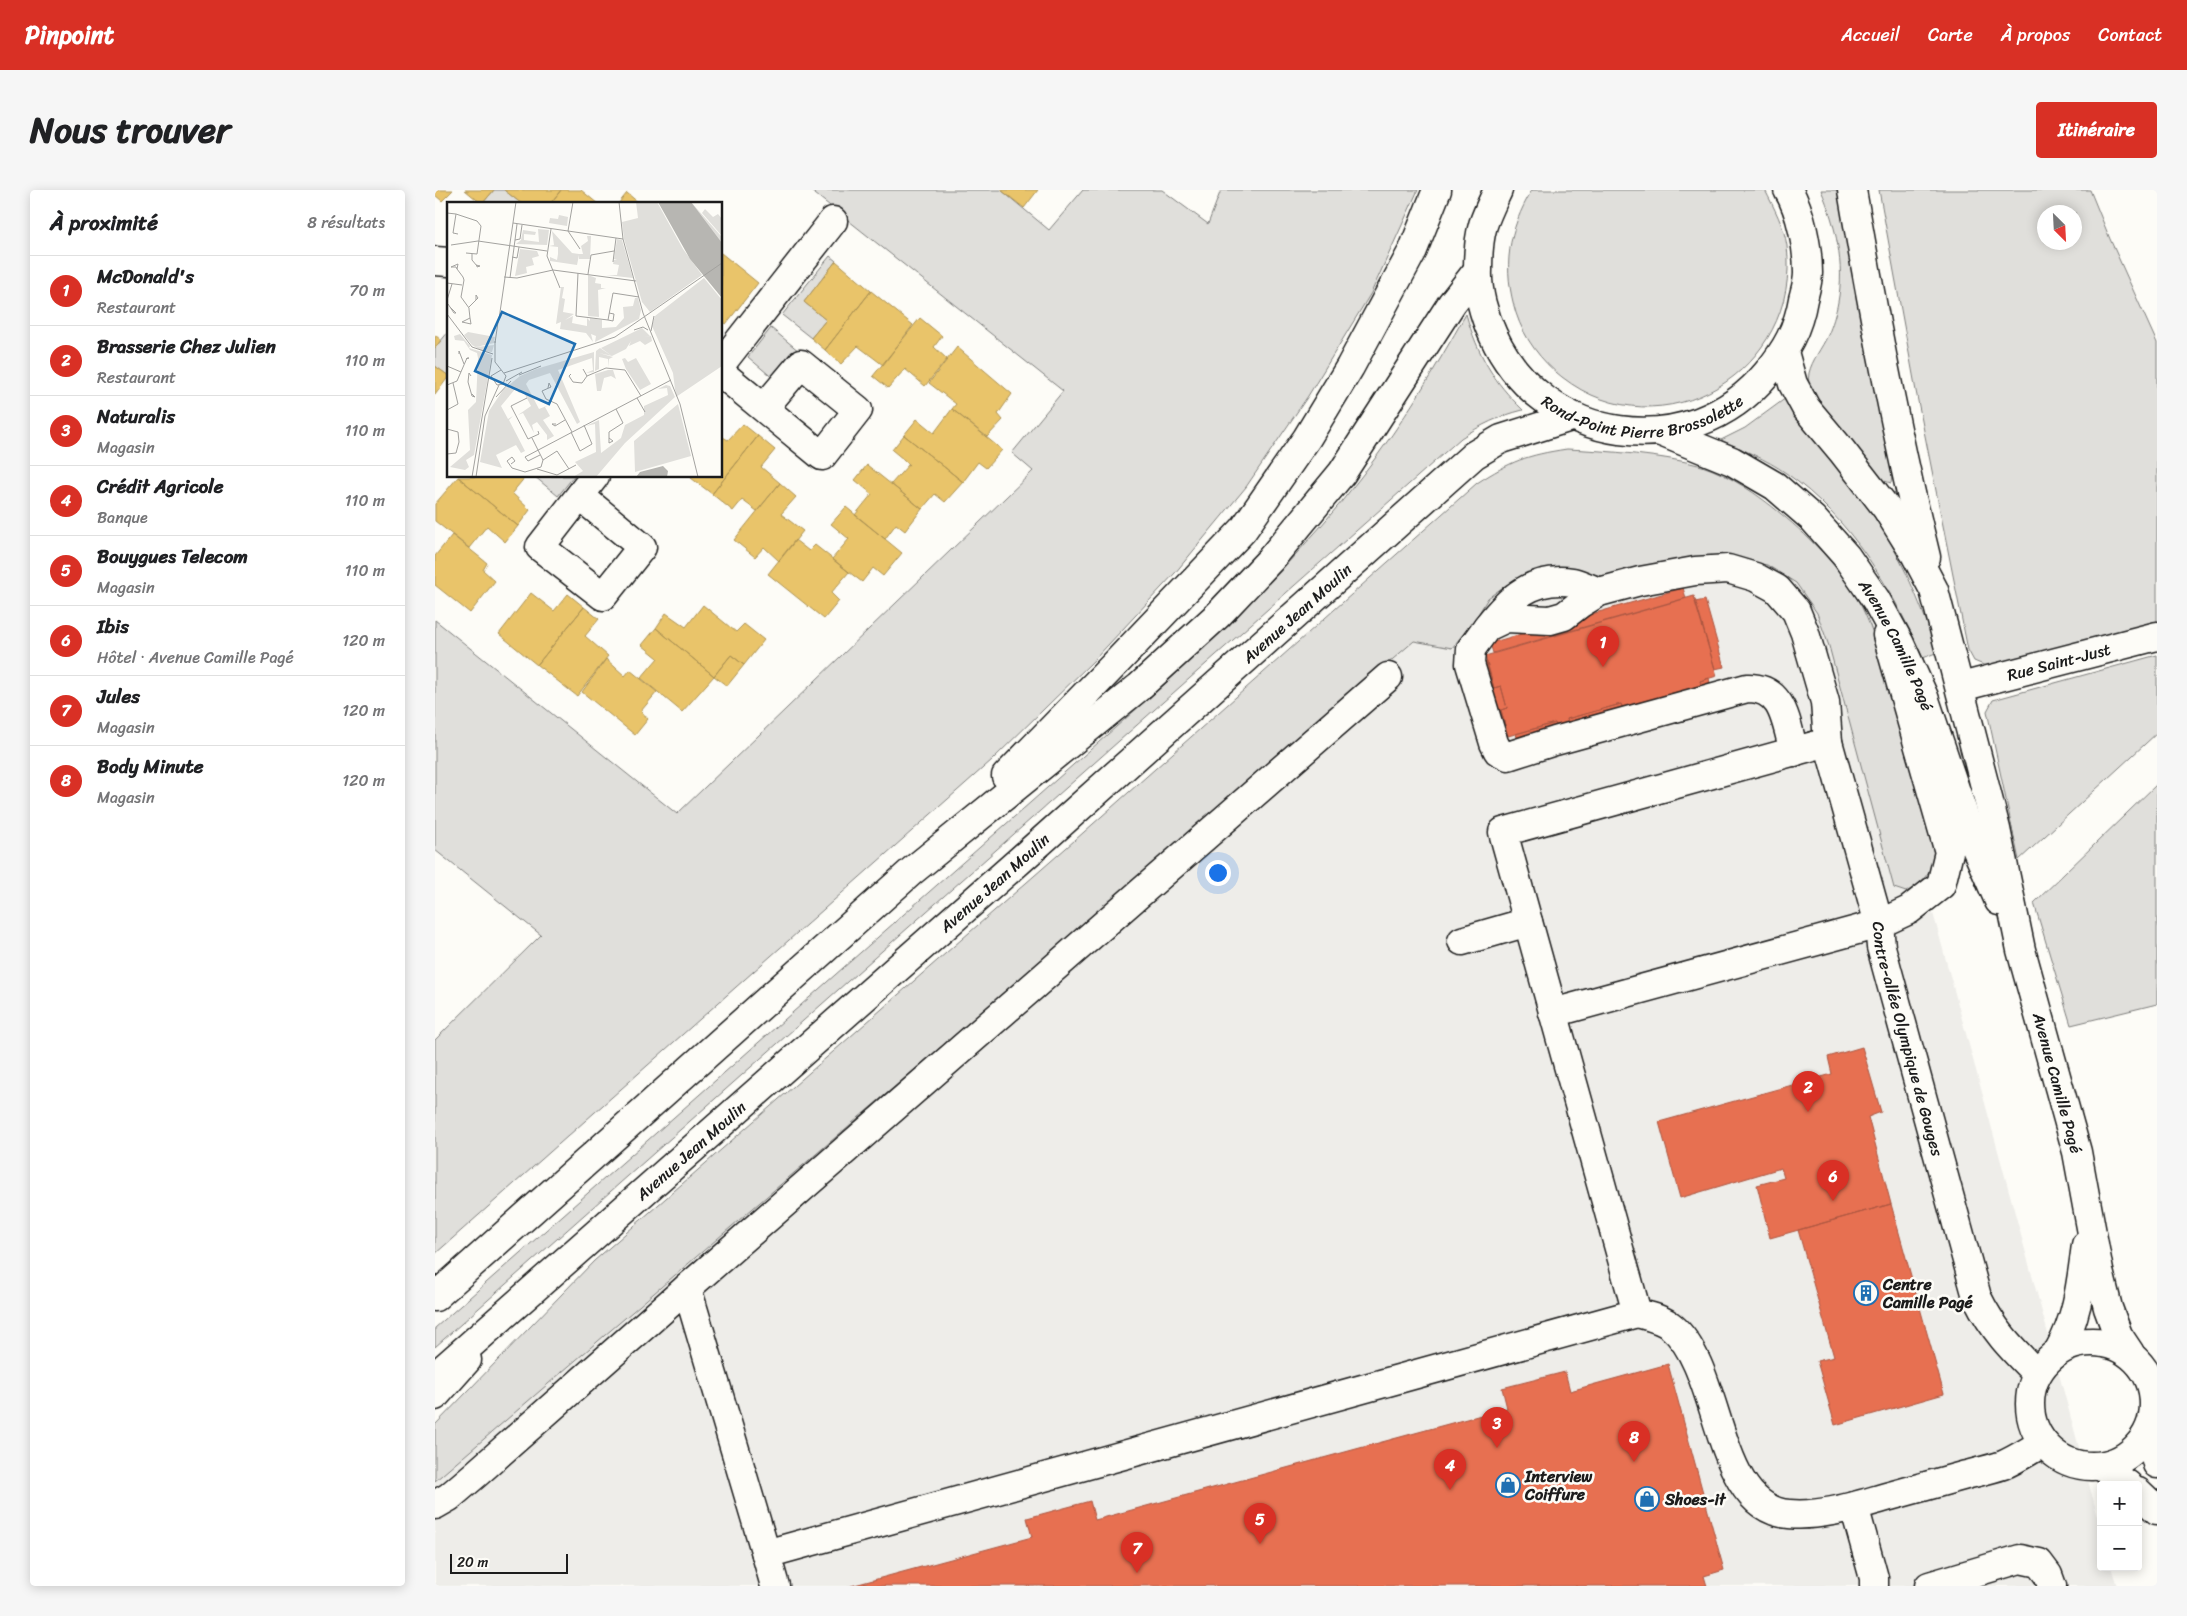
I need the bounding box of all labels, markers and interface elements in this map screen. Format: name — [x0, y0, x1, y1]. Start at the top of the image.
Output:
text: Pinpoint — [25, 14, 114, 56]
text: Accueil — [1841, 19, 1900, 51]
text: Carte — [1928, 19, 1973, 51]
text: À propos — [2001, 19, 2070, 51]
text: Contact — [2098, 19, 2162, 51]
text: Nous trouver — [30, 99, 230, 161]
button: Itinéraire — [2036, 102, 2157, 158]
inset map — [447, 202, 723, 478]
text: À proximité — [50, 204, 158, 242]
north arrow — [2037, 205, 2082, 250]
text: 8 résultats — [307, 208, 385, 237]
text: McDonald's — [97, 260, 194, 293]
text: 1 — [63, 276, 69, 305]
text: 70 m — [349, 276, 385, 305]
text: Restaurant — [97, 293, 176, 322]
text: Brasserie Chez Julien — [97, 330, 276, 363]
text: 2 — [61, 346, 71, 375]
text: 110 m — [345, 346, 385, 375]
text: Restaurant — [97, 363, 176, 392]
street label: Rond-Point Pierre Brossolette — [1536, 384, 1748, 404]
text: Rond-Point Pierre Brossolette — [1535, 387, 1750, 447]
text: Naturalis — [97, 400, 175, 433]
text: 3 — [62, 416, 70, 445]
text: 110 m — [345, 416, 385, 445]
text: Magasin — [97, 433, 155, 462]
text: Crédit Agricole — [97, 470, 223, 503]
text: 4 — [61, 486, 71, 515]
text: 110 m — [345, 486, 385, 515]
text: Banque — [97, 503, 148, 532]
text: Bouygues Telecom — [97, 540, 248, 573]
text: 5 — [61, 556, 71, 585]
text: 110 m — [345, 556, 385, 585]
street label: Avenue Jean Moulin — [1235, 556, 1359, 671]
street label: Avenue Camille Pagé — [1850, 572, 1942, 715]
text: Magasin — [97, 573, 155, 602]
text: Ibis — [97, 610, 129, 643]
text: 6 — [61, 626, 71, 655]
text: 120 m — [342, 626, 385, 655]
pin: 1 — [1587, 626, 1619, 667]
street label: Rue Saint-Just — [2004, 635, 2114, 689]
text: Hôtel · Avenue Camille Pagé — [97, 643, 294, 672]
text: Jules — [97, 680, 140, 713]
text: 7 — [61, 696, 71, 725]
text: 120 m — [342, 696, 385, 725]
text: Magasin — [97, 713, 155, 742]
text: Body Minute — [97, 750, 204, 783]
text: 8 — [61, 766, 71, 795]
text: 120 m — [342, 766, 385, 795]
text: Magasin — [97, 783, 155, 812]
street label: Avenue Jean Moulin — [932, 826, 1057, 941]
your location — [1205, 860, 1231, 886]
street label: Contre-allée Olympique de Gouges — [1864, 920, 1952, 1160]
street label: Avenue Camille Pagé — [2024, 1008, 2091, 1157]
pin: 2 — [1792, 1071, 1824, 1112]
street label: Avenue Jean Moulin — [628, 1094, 753, 1209]
pin: 6 — [1817, 1160, 1849, 1201]
place label: Centre Camille Pagé — [1882, 1270, 1974, 1317]
building icon: Centre Camille Pagé — [1853, 1280, 1879, 1306]
pin: 3 — [1481, 1407, 1513, 1448]
pin: 8 — [1618, 1421, 1650, 1462]
pin: 4 — [1434, 1449, 1466, 1490]
place label: Interview Coiffure — [1524, 1462, 1593, 1509]
shop icon: Interview Coiffure — [1495, 1472, 1521, 1498]
map controls — [2097, 1481, 2142, 1571]
button: + — [2097, 1481, 2142, 1526]
place label: Shoes-it — [1664, 1485, 1727, 1514]
shop icon: Shoes-it — [1634, 1486, 1660, 1512]
pin: 5 — [1244, 1503, 1276, 1544]
button: − — [2097, 1526, 2142, 1571]
pin: 7 — [1121, 1532, 1153, 1573]
text: 20 m — [457, 1550, 488, 1575]
scale bar — [450, 1551, 567, 1574]

